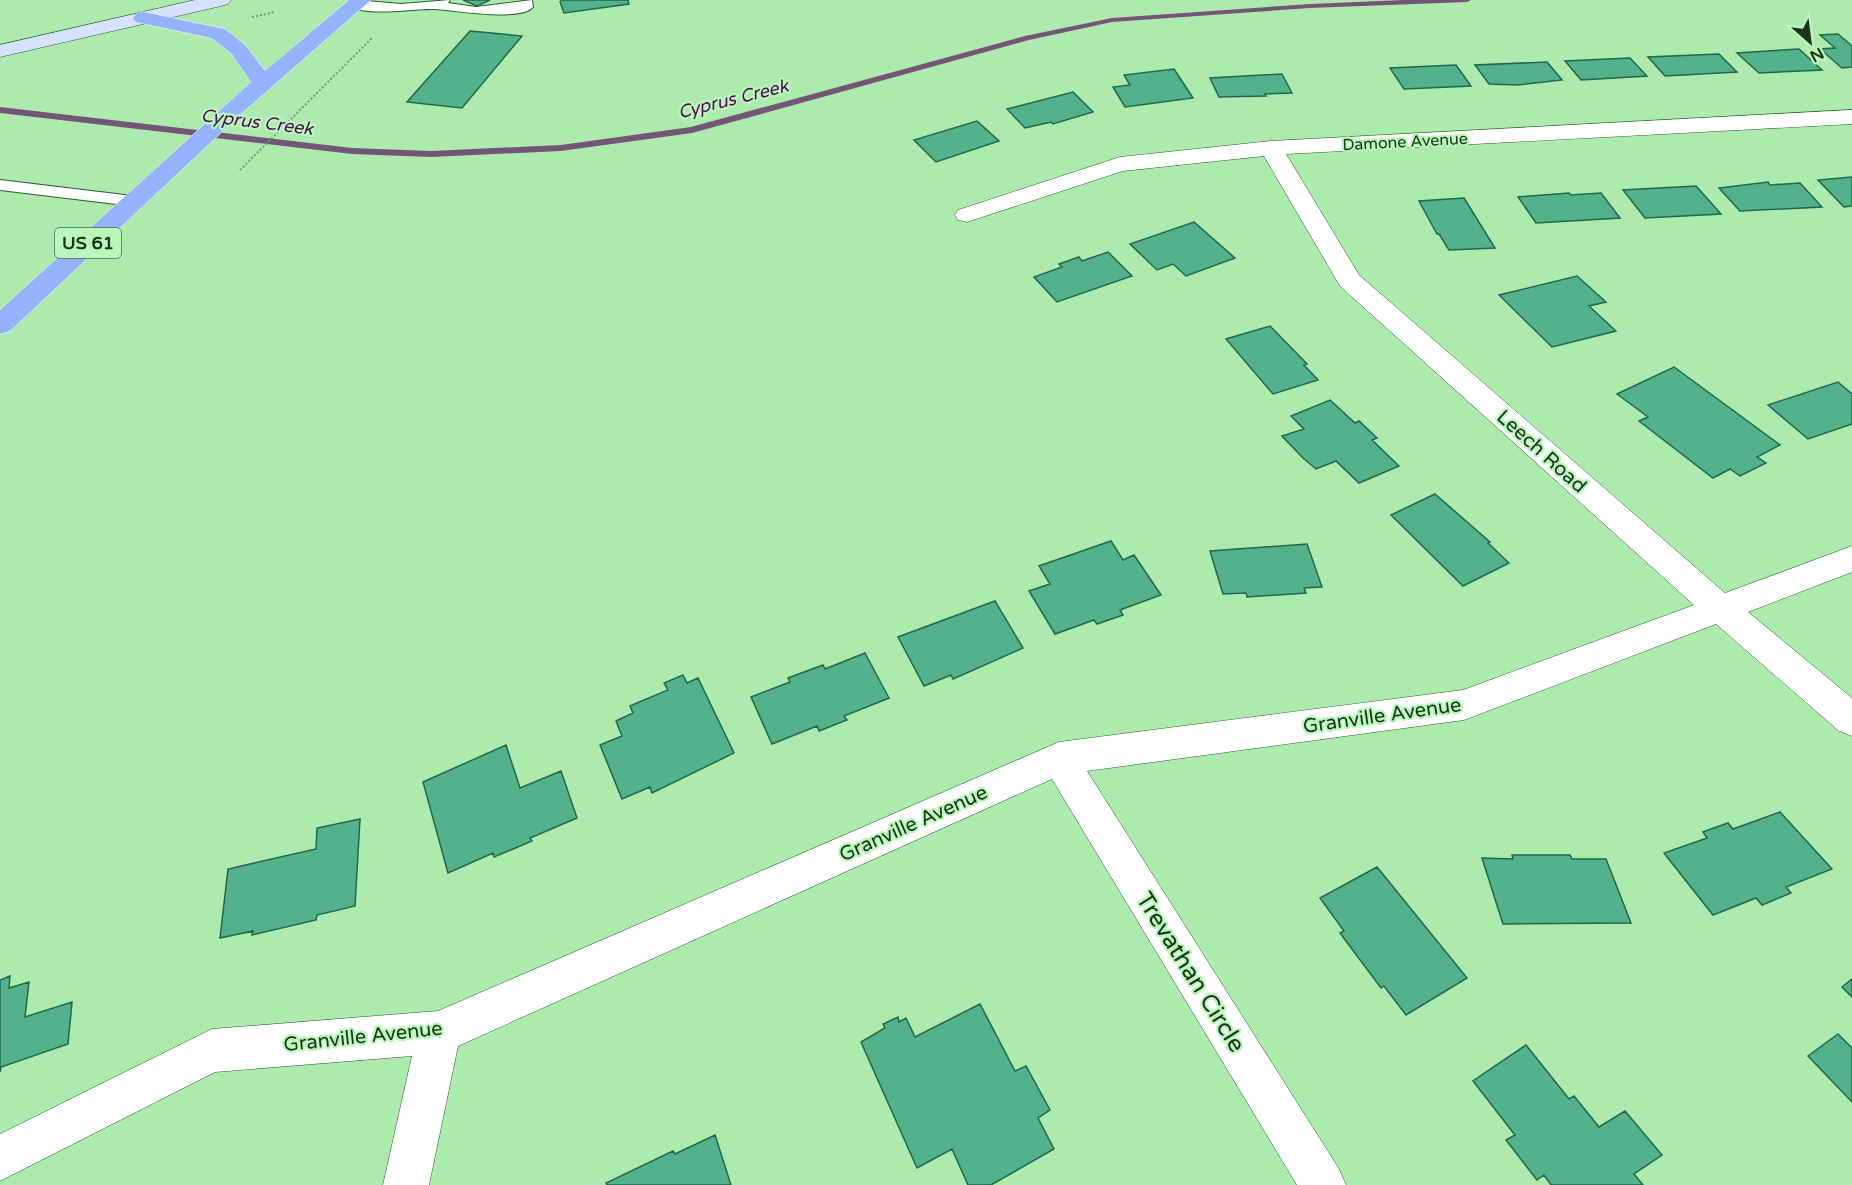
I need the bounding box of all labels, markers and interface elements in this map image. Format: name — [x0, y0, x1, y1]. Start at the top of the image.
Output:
north arrow — [1780, 12, 1840, 72]
text: N — [1806, 43, 1827, 66]
water label: Cyprus Creek — [676, 74, 792, 123]
water label: Cyprus Creek — [200, 104, 316, 140]
street label: Damone Avenue — [1342, 129, 1468, 155]
road number: US 61 — [55, 228, 121, 258]
street label: Leech Road — [1492, 405, 1591, 498]
street label: Granville Avenue — [1301, 693, 1463, 739]
street label: Granville Avenue — [836, 780, 991, 867]
street label: Trevathan Circle — [1130, 887, 1251, 1058]
street label: Granville Avenue — [282, 1017, 444, 1057]

